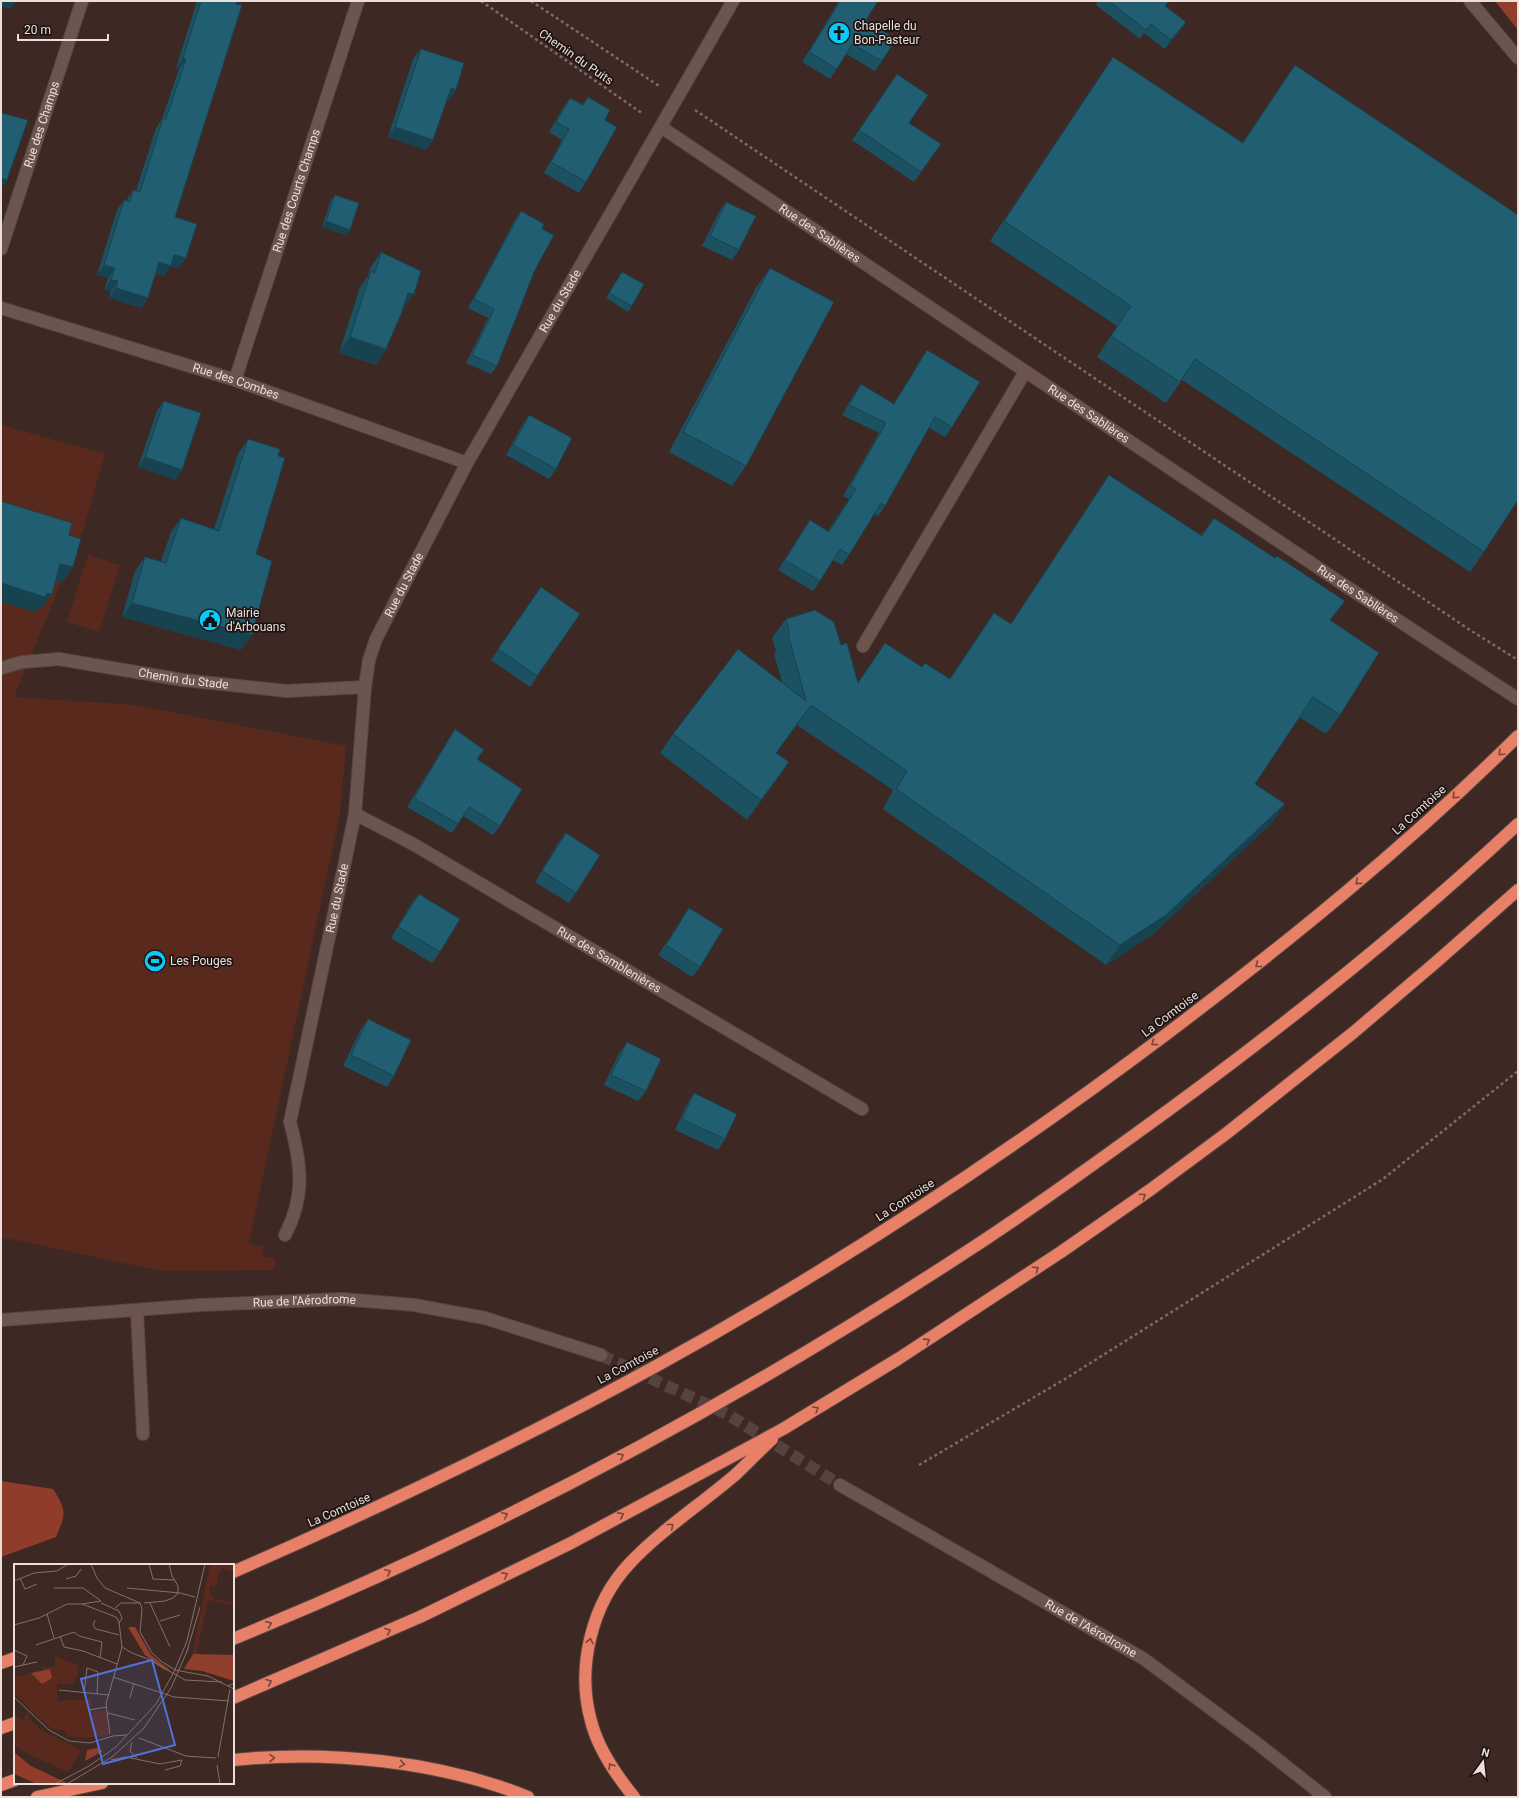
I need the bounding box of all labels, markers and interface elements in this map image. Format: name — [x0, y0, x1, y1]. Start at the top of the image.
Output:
scale bar — [18, 16, 108, 42]
place label: Chapelle du Bon-Pasteur — [854, 19, 919, 47]
church icon: Chapelle du Bon-Pasteur — [826, 20, 852, 46]
text: 20 m — [24, 23, 51, 37]
street label: Chemin du Puits — [536, 26, 616, 88]
street label: Rue des Champs — [21, 79, 62, 170]
street label: Rue des Courts Champs — [270, 127, 323, 254]
street label: Rue des Sablières — [776, 201, 863, 266]
street label: Rue du Stade — [537, 267, 584, 335]
street label: Rue des Combes — [191, 360, 281, 402]
street label: Rue des Sablières — [1045, 382, 1132, 446]
street label: Rue du Stade — [382, 550, 426, 619]
street label: Rue des Sablières — [1315, 562, 1401, 626]
place label: Mairie d'Arbouans — [226, 606, 286, 634]
public building icon: Mairie d'Arbouans — [197, 607, 223, 633]
street label: Chemin du Stade — [137, 666, 229, 692]
one-way arrow — [1498, 748, 1506, 756]
street label: La Comtoise — [1389, 782, 1449, 838]
one-way arrow — [1453, 791, 1460, 798]
street label: Rue du Stade — [323, 862, 351, 934]
one-way arrow — [1355, 878, 1363, 885]
street label: Rue des Samblenières — [555, 924, 664, 996]
sports icon: Les Pouges — [142, 948, 168, 974]
place label: Les Pouges — [170, 954, 232, 968]
one-way arrow — [1255, 960, 1262, 967]
street label: La Comtoise — [1139, 988, 1201, 1040]
one-way arrow — [1152, 1039, 1159, 1046]
street label: La Comtoise — [873, 1176, 937, 1224]
one-way arrow — [1138, 1194, 1145, 1201]
one-way arrow — [1032, 1266, 1039, 1274]
street label: Rue de l'Aérodrome — [252, 1292, 357, 1310]
one-way arrow — [923, 1338, 930, 1346]
street label: La Comtoise — [595, 1343, 661, 1387]
one-way arrow — [812, 1406, 819, 1413]
one-way arrow — [617, 1453, 624, 1461]
street label: La Comtoise — [305, 1490, 373, 1530]
one-way arrow — [501, 1513, 508, 1520]
one-way arrow — [617, 1513, 624, 1520]
one-way arrow — [667, 1524, 674, 1531]
inset map — [14, 1564, 234, 1784]
one-way arrow — [384, 1569, 391, 1577]
one-way arrow — [501, 1572, 509, 1580]
street label: Rue de l'Aérodrome — [1042, 1597, 1139, 1660]
one-way arrow — [266, 1621, 273, 1629]
one-way arrow — [384, 1627, 391, 1635]
one-way arrow — [586, 1638, 594, 1644]
one-way arrow — [265, 1679, 272, 1687]
north arrow — [1463, 1742, 1503, 1782]
text: N — [1480, 1746, 1491, 1760]
one-way arrow — [269, 1753, 275, 1762]
one-way arrow — [399, 1759, 405, 1768]
one-way arrow — [609, 1763, 616, 1770]

